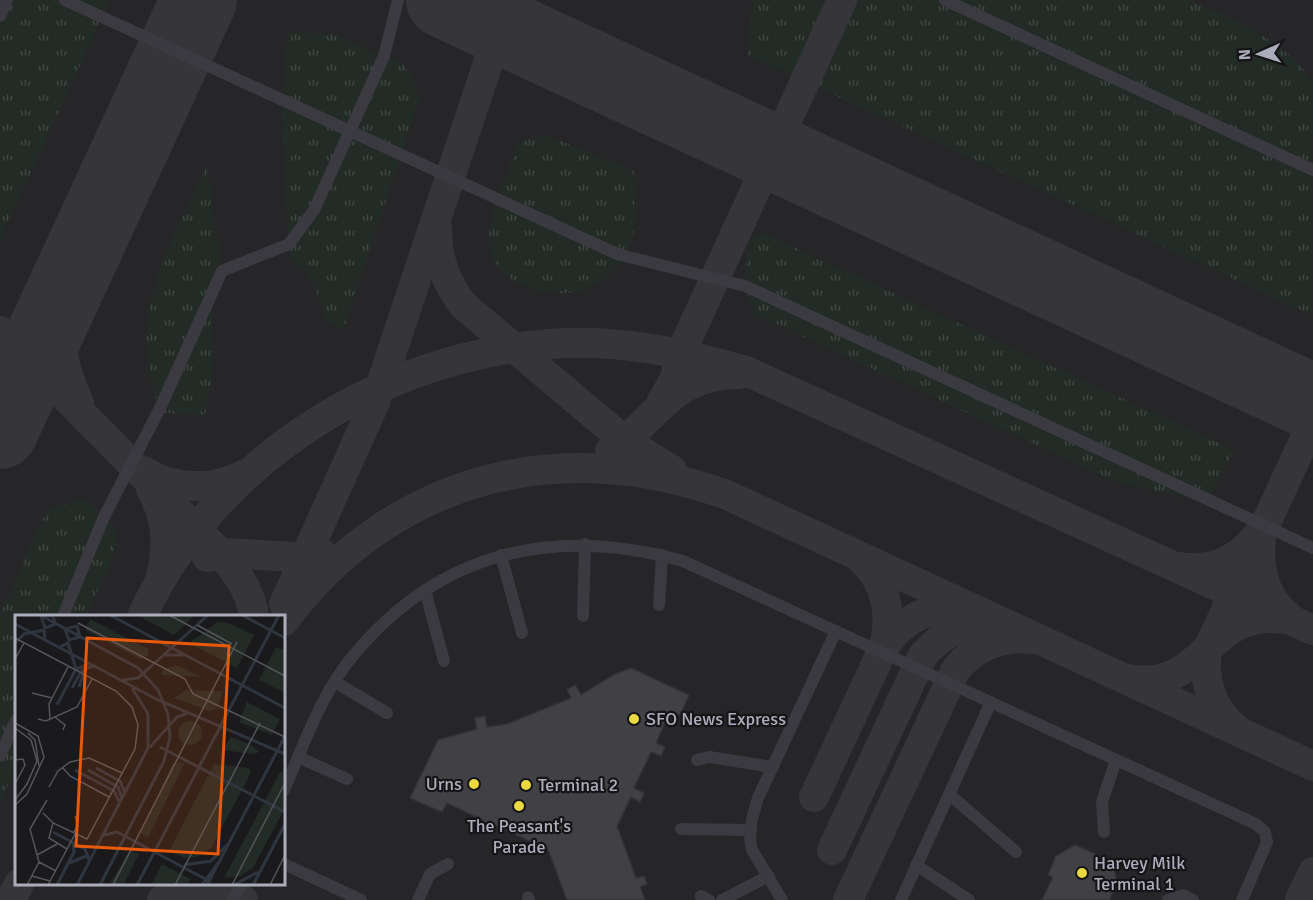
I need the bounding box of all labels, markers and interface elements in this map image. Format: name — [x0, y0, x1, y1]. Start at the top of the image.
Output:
north arrow — [1229, 24, 1289, 84]
text: N — [1235, 49, 1255, 61]
inset map — [15, 615, 285, 885]
place label: SFO News Express — [646, 708, 786, 730]
marker: SFO News Express — [627, 712, 641, 726]
place label: Urns — [426, 773, 462, 795]
place label: Terminal 2 — [538, 774, 618, 796]
marker: Urns — [467, 777, 481, 791]
marker: Terminal 2 — [519, 778, 533, 792]
marker: The Peasant's Parade — [512, 799, 526, 813]
place label: The Peasant's Parade — [467, 815, 571, 858]
place label: Harvey Milk Terminal 1 — [1094, 852, 1185, 895]
marker: Harvey Milk Terminal 1 — [1075, 866, 1089, 880]

